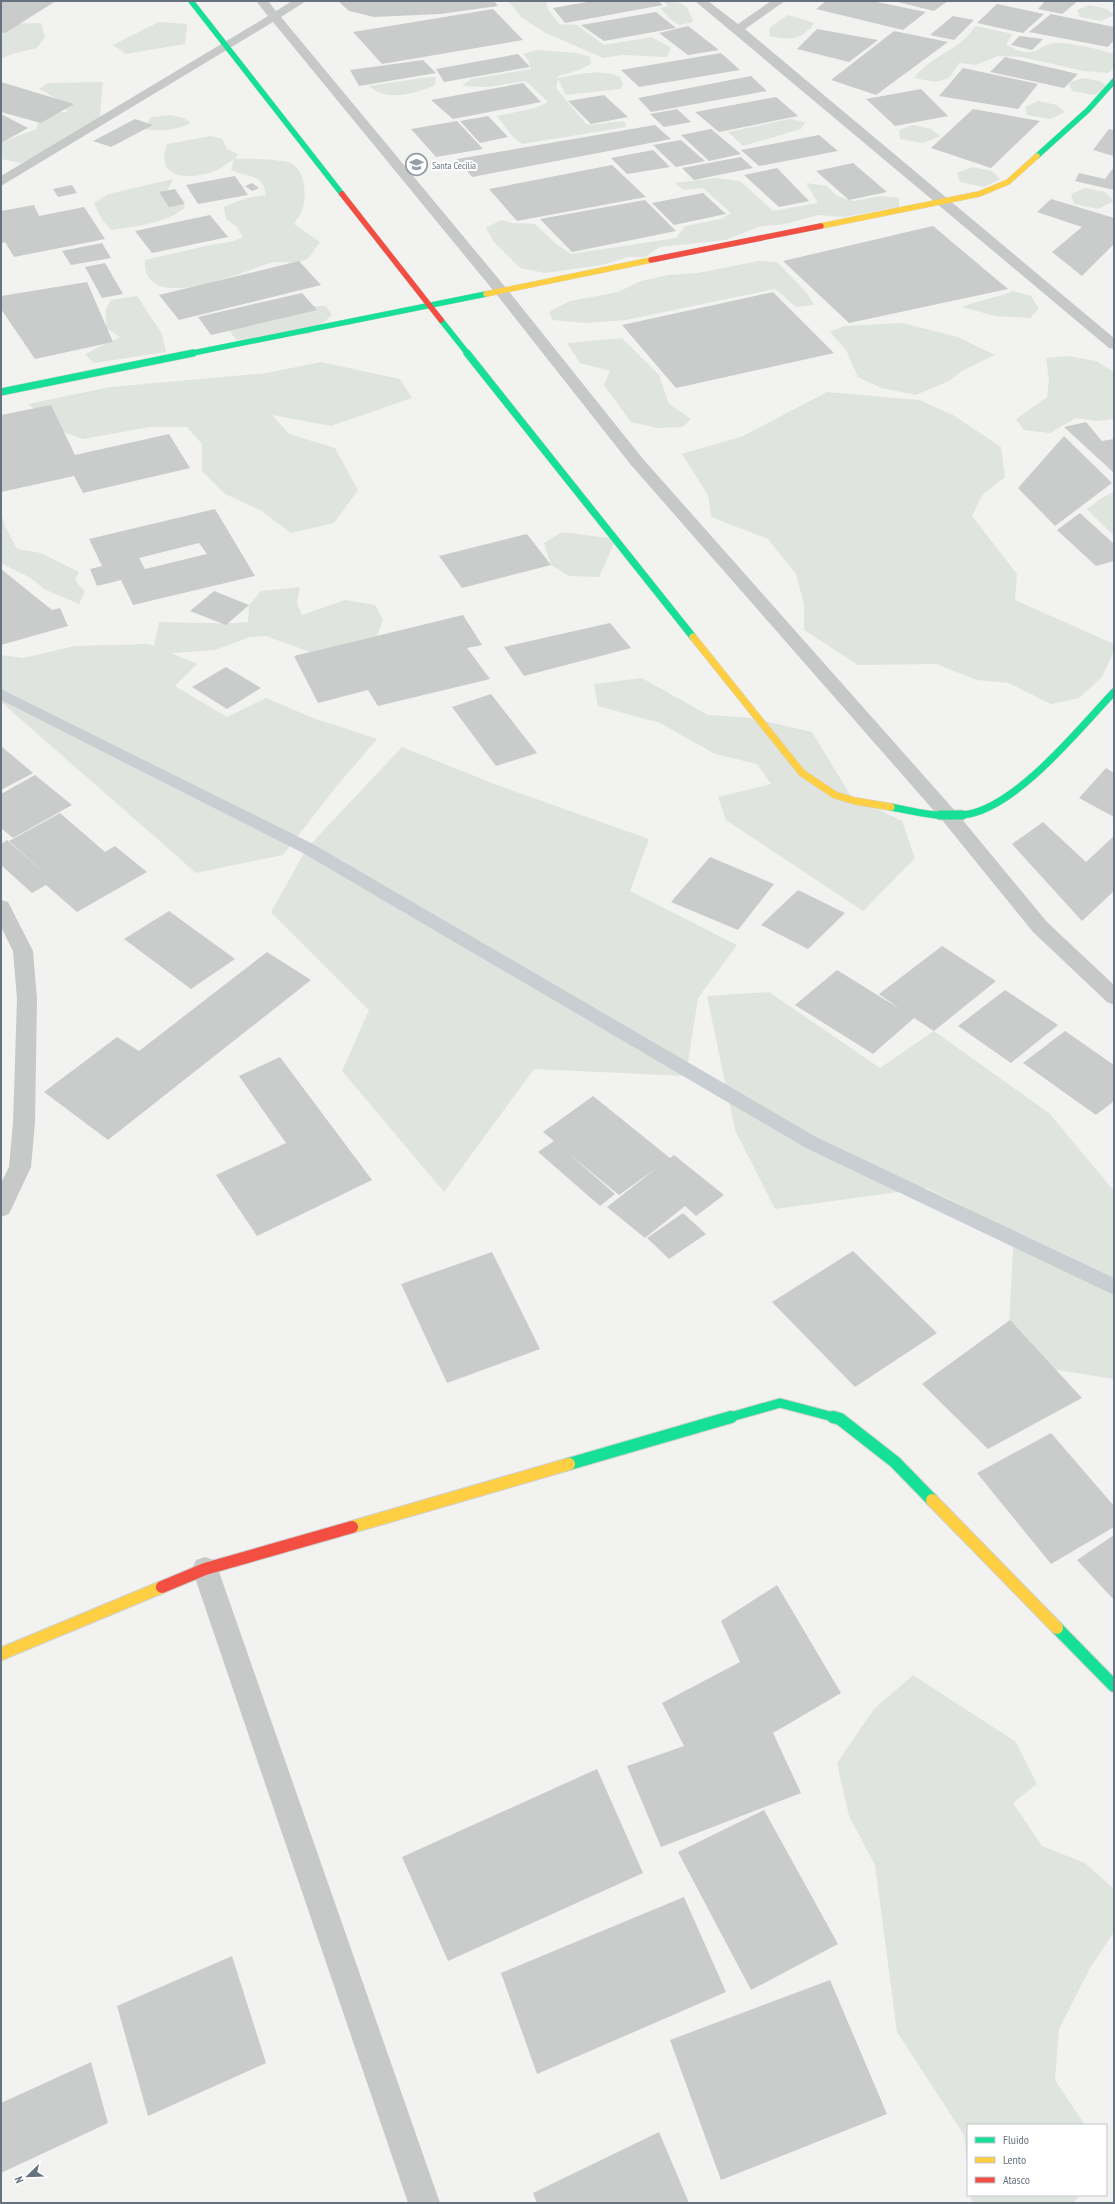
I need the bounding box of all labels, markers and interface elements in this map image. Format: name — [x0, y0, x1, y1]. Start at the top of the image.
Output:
school or university icon: Santa Cecilia — [403, 152, 429, 178]
place label: Santa Cecilia — [432, 159, 476, 172]
legend — [967, 2124, 1107, 2196]
text: Fluido — [1003, 2132, 1029, 2147]
text: Lento — [1003, 2152, 1026, 2167]
north arrow — [8, 2156, 48, 2196]
text: Atasco — [1003, 2172, 1030, 2187]
text: N — [11, 2174, 26, 2185]

